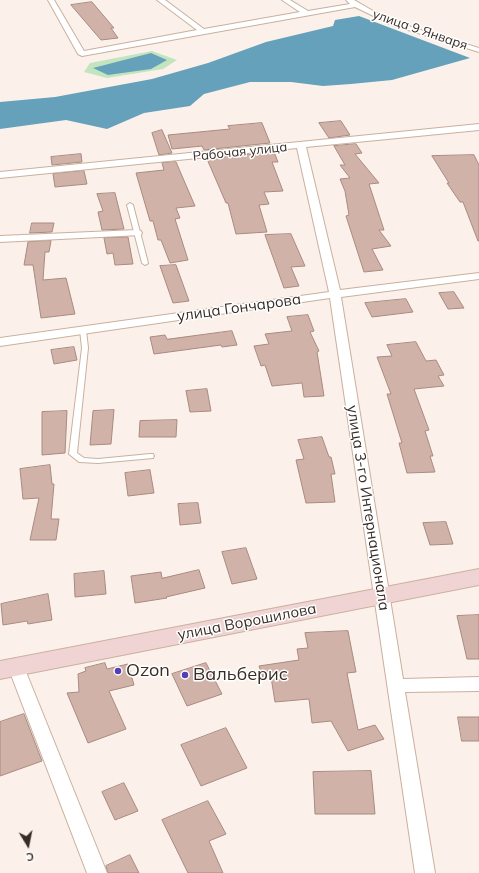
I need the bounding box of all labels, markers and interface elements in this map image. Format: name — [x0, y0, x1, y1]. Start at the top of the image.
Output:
street label: улица 9 Января — [370, 6, 470, 54]
street label: Рабочая улица — [192, 139, 288, 165]
street label: улица Гончарова — [176, 290, 302, 326]
street label: улица 3-го Интернационала — [343, 404, 393, 612]
street label: улица Ворошилова — [176, 600, 318, 644]
place label: Ozon — [126, 660, 170, 682]
place label: Вальберис — [193, 664, 288, 686]
marker: Ozon — [113, 666, 123, 676]
marker: Вальберис — [180, 670, 190, 680]
north arrow — [8, 825, 48, 865]
text: С — [25, 849, 35, 864]

